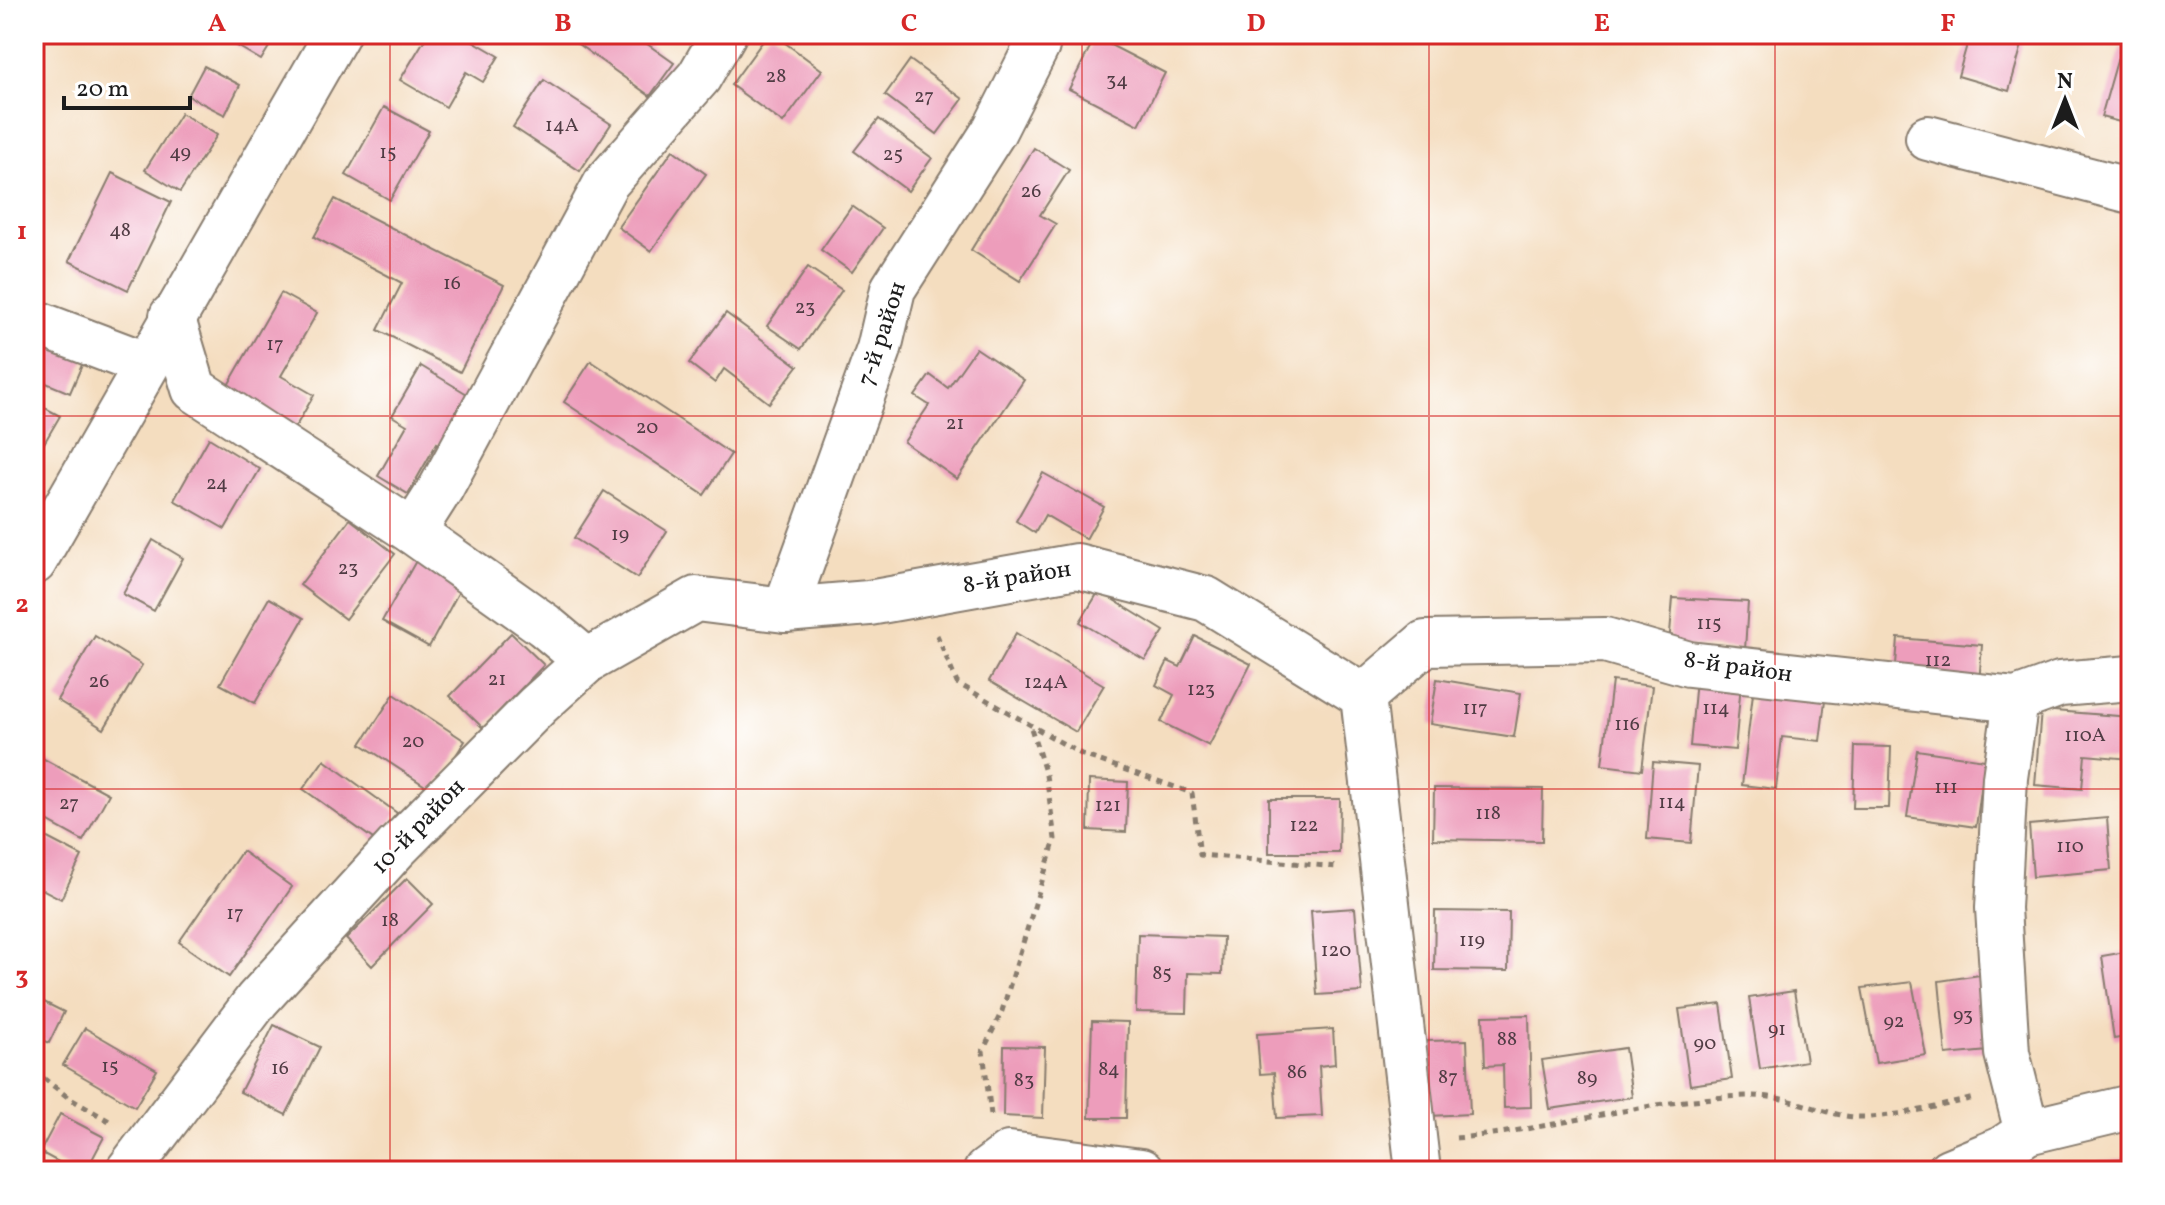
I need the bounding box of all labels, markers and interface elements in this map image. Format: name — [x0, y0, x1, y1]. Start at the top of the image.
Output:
text: A — [208, 6, 227, 42]
text: B — [554, 6, 572, 42]
text: C — [901, 6, 917, 42]
text: D — [1246, 6, 1266, 42]
text: E — [1594, 6, 1610, 42]
text: F — [1940, 6, 1956, 42]
scale bar — [64, 60, 190, 110]
north arrow — [2025, 60, 2105, 140]
house number: 28 — [766, 63, 786, 91]
house number: 34 — [1106, 67, 1128, 95]
text: N — [2057, 67, 2073, 98]
text: 20 m — [76, 73, 129, 107]
house number: 27 — [914, 83, 934, 111]
house number: 14А — [545, 112, 579, 140]
house number: 49 — [169, 139, 191, 167]
house number: 15 — [379, 139, 397, 167]
house number: 25 — [883, 141, 903, 169]
house number: 26 — [1021, 178, 1041, 206]
text: 1 — [17, 214, 27, 250]
house number: 48 — [109, 217, 131, 245]
house number: 16 — [443, 270, 461, 298]
street label: 7-й район — [850, 277, 916, 391]
house number: 23 — [795, 294, 815, 322]
house number: 17 — [266, 331, 284, 359]
house number: 21 — [946, 410, 964, 438]
house number: 20 — [636, 414, 658, 442]
house number: 24 — [206, 470, 228, 498]
house number: 19 — [611, 521, 629, 549]
street label: 8-й район — [960, 553, 1074, 603]
house number: 23 — [338, 555, 358, 583]
text: 2 — [15, 587, 29, 623]
house number: 115 — [1696, 610, 1722, 638]
street label: 8-й район — [1681, 644, 1795, 692]
house number: 112 — [1925, 647, 1951, 675]
house number: 21 — [488, 666, 506, 694]
house number: 26 — [89, 668, 109, 696]
house number: 124А — [1024, 669, 1068, 697]
house number: 123 — [1187, 676, 1215, 704]
house number: 117 — [1462, 695, 1488, 723]
house number: 114 — [1702, 695, 1730, 723]
house number: 116 — [1614, 711, 1640, 739]
house number: 110А — [2064, 722, 2106, 750]
house number: 20 — [402, 728, 424, 756]
street label: 10-й район — [365, 771, 473, 883]
house number: 111 — [1934, 774, 1958, 802]
house number: 114 — [1658, 789, 1686, 817]
house number: 27 — [59, 790, 79, 818]
house number: 121 — [1095, 792, 1121, 820]
house number: 118 — [1475, 800, 1501, 828]
house number: 122 — [1289, 812, 1319, 840]
house number: 110 — [2056, 833, 2084, 861]
house number: 17 — [226, 900, 244, 928]
house number: 18 — [381, 907, 399, 935]
house number: 119 — [1459, 927, 1485, 955]
house number: 120 — [1321, 937, 1351, 965]
text: 3 — [15, 959, 29, 995]
house number: 85 — [1152, 960, 1172, 988]
house number: 93 — [1953, 1002, 1973, 1030]
house number: 92 — [1883, 1008, 1905, 1036]
house number: 91 — [1768, 1016, 1786, 1044]
house number: 88 — [1497, 1026, 1517, 1054]
house number: 90 — [1694, 1030, 1716, 1058]
house number: 15 — [101, 1053, 119, 1081]
house number: 16 — [271, 1055, 289, 1083]
house number: 84 — [1098, 1056, 1120, 1084]
house number: 86 — [1287, 1059, 1307, 1087]
house number: 87 — [1438, 1064, 1458, 1092]
house number: 89 — [1577, 1065, 1597, 1093]
house number: 83 — [1014, 1067, 1034, 1095]

